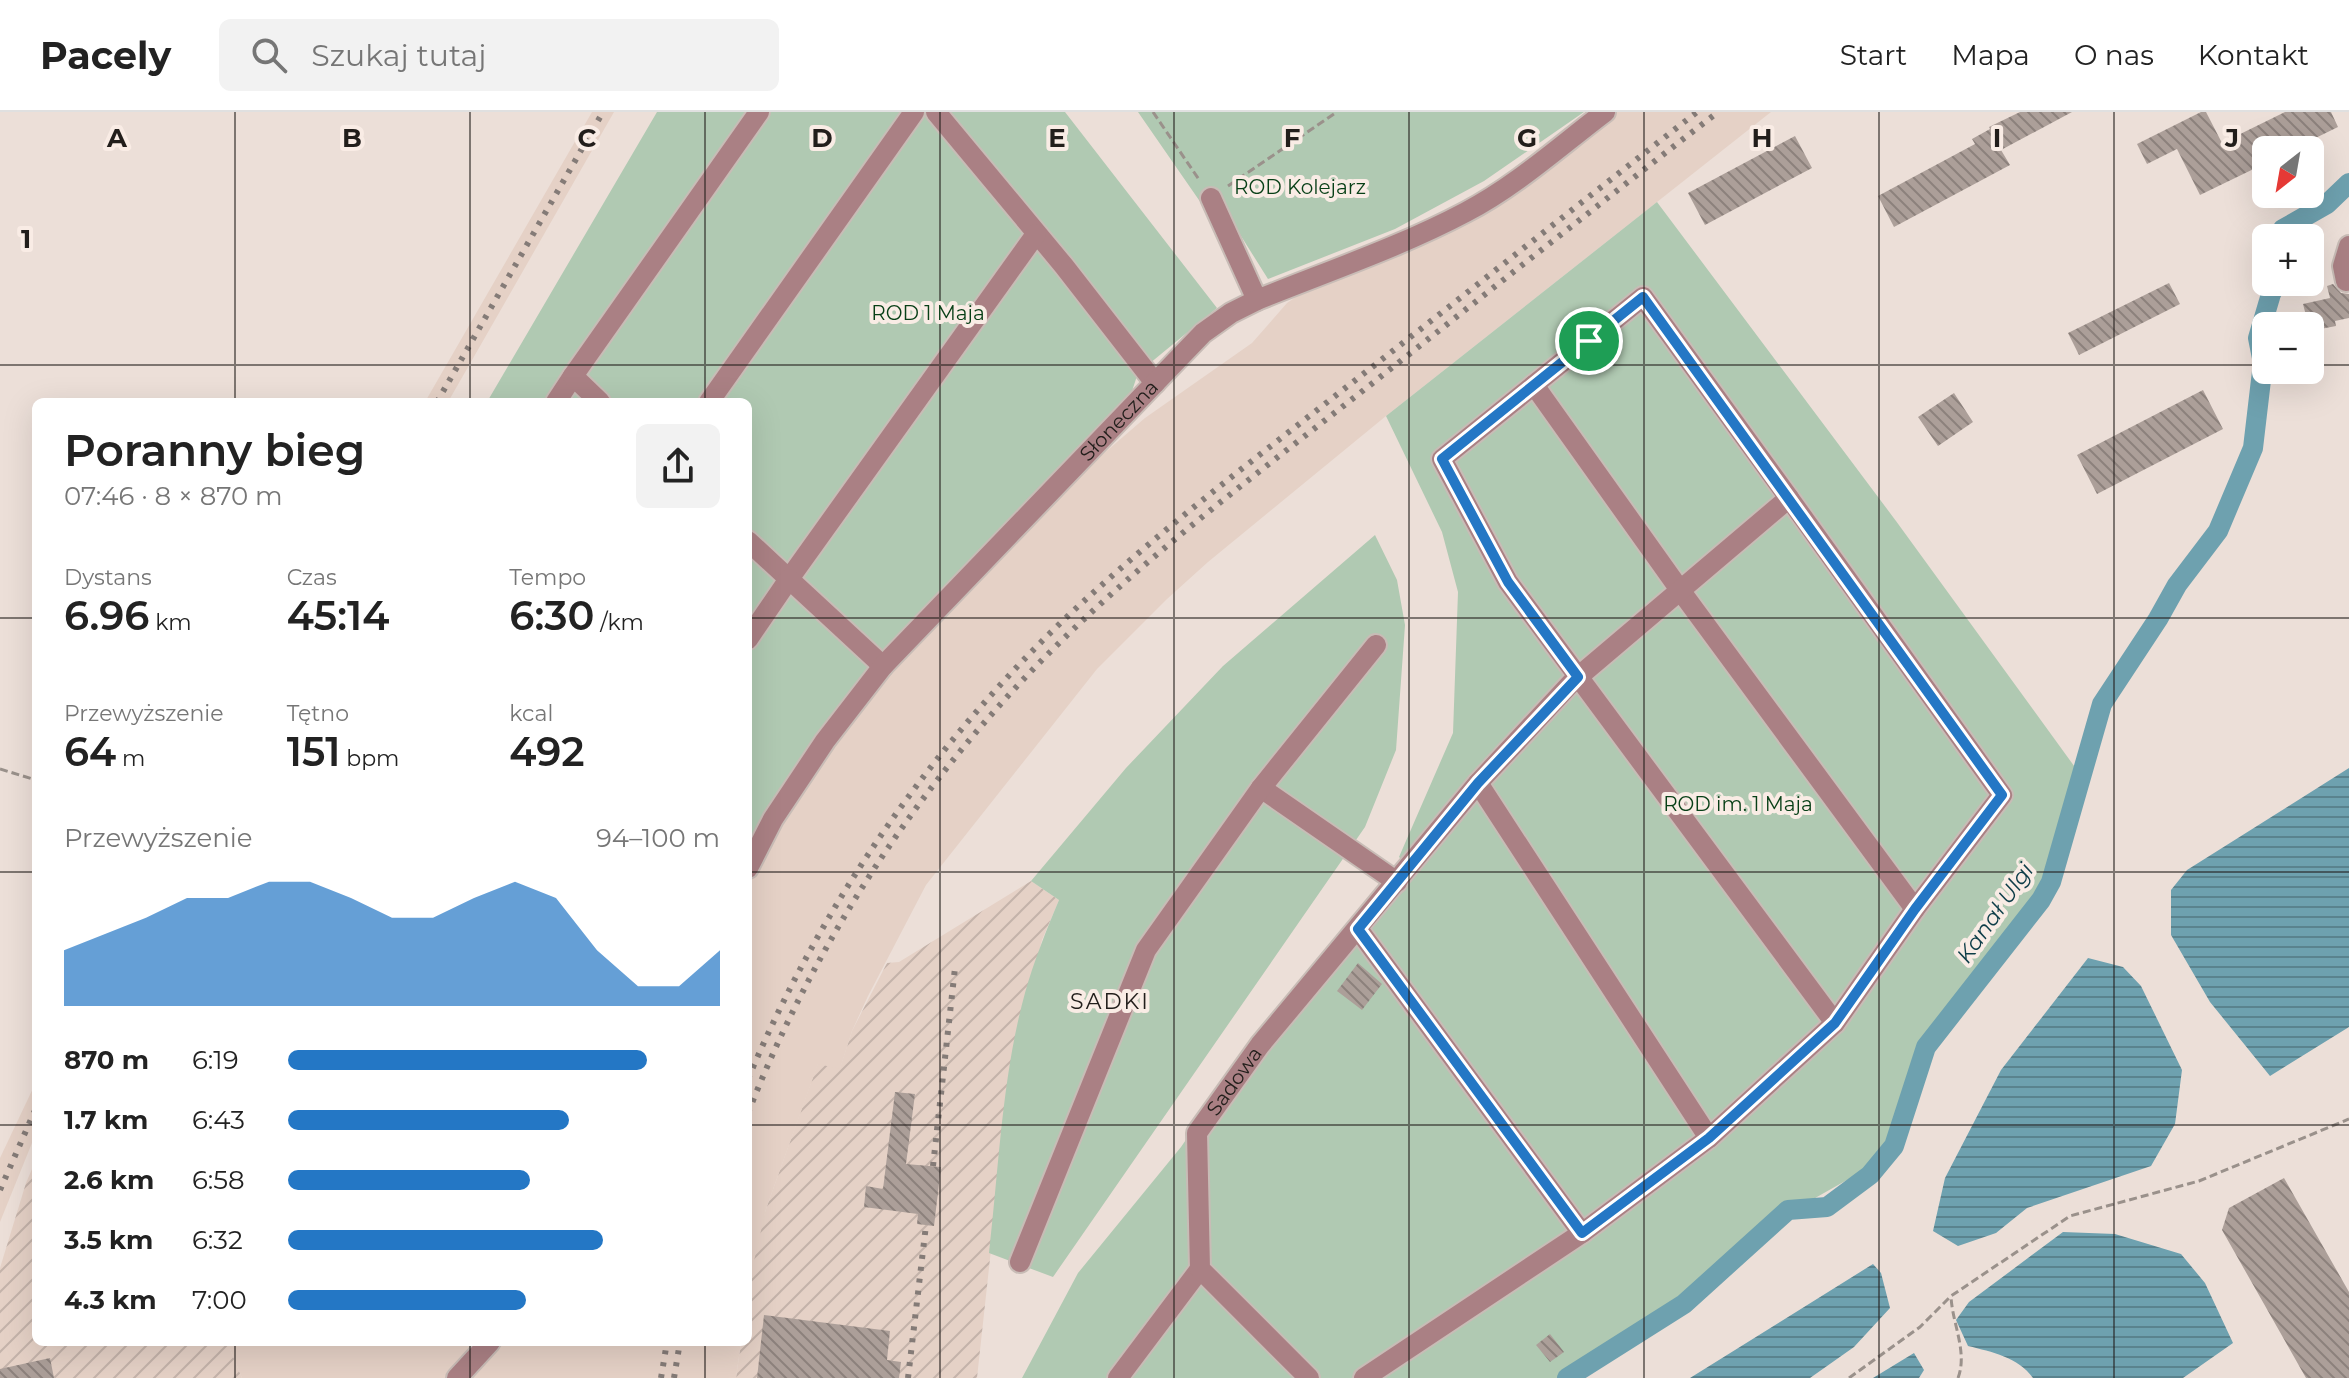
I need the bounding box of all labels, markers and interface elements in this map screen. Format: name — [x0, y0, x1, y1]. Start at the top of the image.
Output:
search box — [219, 19, 779, 91]
text: Pacely — [40, 32, 171, 79]
icon: search — [247, 33, 291, 77]
text: Szukaj tutaj — [311, 37, 486, 74]
text: Start — [1840, 38, 1907, 72]
text: Mapa — [1951, 38, 2030, 72]
text: O nas — [2074, 38, 2154, 72]
text: Kontakt — [2198, 38, 2309, 72]
text: A — [106, 122, 128, 154]
text: B — [342, 122, 362, 154]
text: C — [578, 122, 597, 154]
text: D — [811, 122, 833, 154]
text: E — [1048, 122, 1066, 154]
text: F — [1284, 122, 1300, 154]
text: G — [1517, 122, 1537, 154]
text: H — [1751, 122, 1773, 154]
text: I — [1993, 122, 2001, 154]
text: J — [2224, 122, 2239, 154]
north arrow — [2252, 136, 2324, 208]
map controls — [2252, 136, 2324, 384]
park label: ROD Kolejarz — [1234, 175, 1366, 199]
text: 1 — [21, 223, 31, 255]
button: + — [2252, 224, 2324, 296]
park label: ROD 1 Maja — [871, 301, 985, 325]
pin — [1555, 307, 1623, 375]
button: − — [2252, 312, 2324, 384]
icon: arrive — [1567, 319, 1611, 363]
street label: Słoneczna — [1075, 375, 1163, 466]
text: Poranny bieg — [64, 423, 365, 477]
button: share — [636, 424, 720, 508]
text: 07:46 · 8 × 870 m — [64, 480, 283, 512]
text: Dystans — [64, 564, 152, 591]
text: Czas — [287, 564, 337, 591]
text: Tempo — [509, 564, 586, 591]
text: 6.96 — [64, 591, 149, 640]
text: 45:14 — [287, 591, 389, 640]
text: 6:30 — [509, 591, 594, 640]
text: km — [149, 609, 192, 636]
text: /km — [594, 609, 644, 636]
text: Przewyższenie — [64, 700, 224, 727]
text: Tętno — [287, 700, 349, 727]
text: kcal — [509, 700, 553, 727]
text: 64 — [64, 727, 116, 776]
text: 151 — [287, 727, 341, 776]
text: 492 — [509, 727, 585, 776]
text: m — [116, 745, 145, 772]
text: bpm — [341, 745, 399, 772]
park label: ROD im. 1 Maja — [1663, 792, 1813, 816]
text: Przewyższenie — [64, 822, 253, 854]
text: 94–100 m — [596, 822, 720, 854]
water label: Kanał Ulgi — [1951, 858, 2039, 968]
district label: SADKI — [1070, 988, 1150, 1015]
street label: Sadowa — [1201, 1042, 1267, 1120]
text: 870 m — [64, 1044, 149, 1076]
text: 6:19 — [192, 1044, 239, 1076]
text: 1.7 km — [64, 1104, 148, 1136]
text: 6:43 — [192, 1104, 245, 1136]
text: 2.6 km — [64, 1164, 154, 1196]
text: 6:58 — [192, 1164, 245, 1196]
text: 3.5 km — [64, 1224, 153, 1256]
text: 6:32 — [192, 1224, 243, 1256]
text: 4.3 km — [64, 1284, 156, 1316]
text: 7:00 — [192, 1284, 247, 1316]

